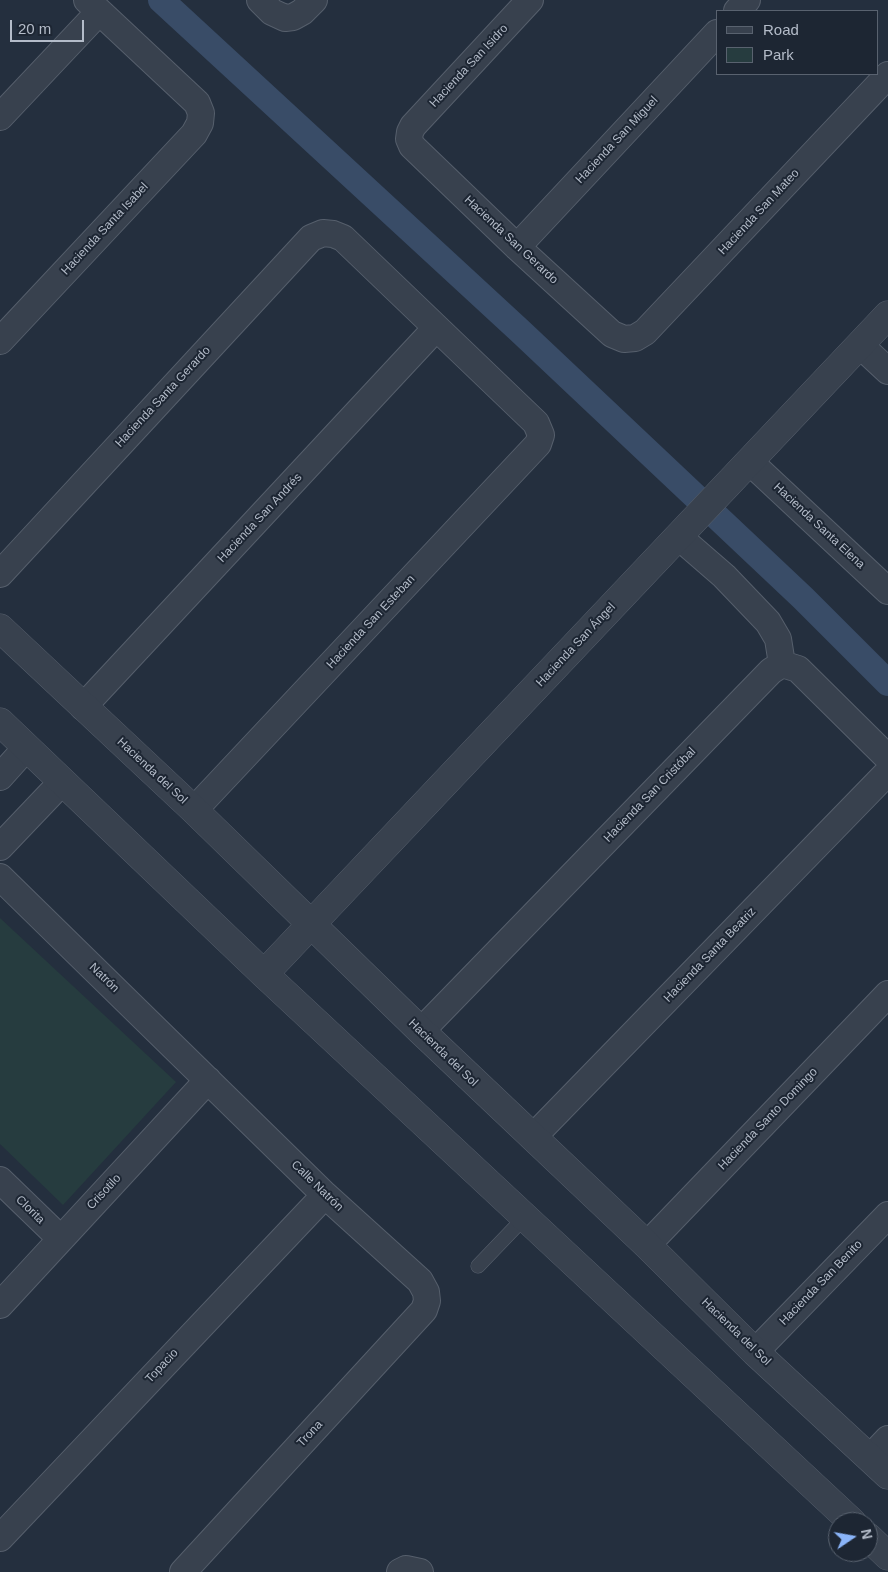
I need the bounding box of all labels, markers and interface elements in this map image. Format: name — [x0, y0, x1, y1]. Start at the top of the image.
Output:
scale bar — [12, 10, 86, 42]
legend — [716, 10, 878, 75]
text: 20 m — [18, 20, 51, 37]
text: Road — [763, 21, 799, 38]
street label: Hacienda San Isidro — [427, 22, 511, 110]
text: Park — [763, 46, 794, 63]
street label: Hacienda San Miguel — [573, 93, 661, 187]
street label: Hacienda San Mateo — [716, 166, 802, 258]
street label: Hacienda Santa Isabel — [59, 180, 151, 278]
street label: Hacienda San Gerardo — [461, 193, 561, 287]
street label: Hacienda Santa Gerardo — [112, 344, 214, 450]
street label: Hacienda San Andrés — [215, 470, 305, 566]
street label: Hacienda Santa Elena — [770, 480, 868, 572]
street label: Hacienda San Esteban — [324, 572, 418, 672]
street label: Hacienda San Ángel — [533, 600, 619, 690]
street label: Hacienda del Sol — [114, 735, 190, 807]
street label: Hacienda San Cristóbal — [601, 745, 699, 845]
street label: Hacienda Santa Beatriz — [661, 905, 759, 1005]
street label: Natrón — [86, 960, 122, 996]
street label: Hacienda del Sol — [405, 1016, 481, 1090]
street label: Hacienda Santo Domingo — [715, 1065, 821, 1173]
street label: Calle Natrón — [288, 1158, 346, 1214]
street label: Crisotilo — [84, 1171, 124, 1213]
street label: Clorita — [13, 1193, 47, 1227]
street label: Hacienda San Benito — [777, 1237, 865, 1329]
street label: Hacienda del Sol — [698, 1295, 774, 1369]
street label: Topacio — [143, 1346, 181, 1386]
street label: Trona — [294, 1418, 326, 1450]
north arrow — [828, 1512, 878, 1562]
text: N — [858, 1527, 876, 1541]

